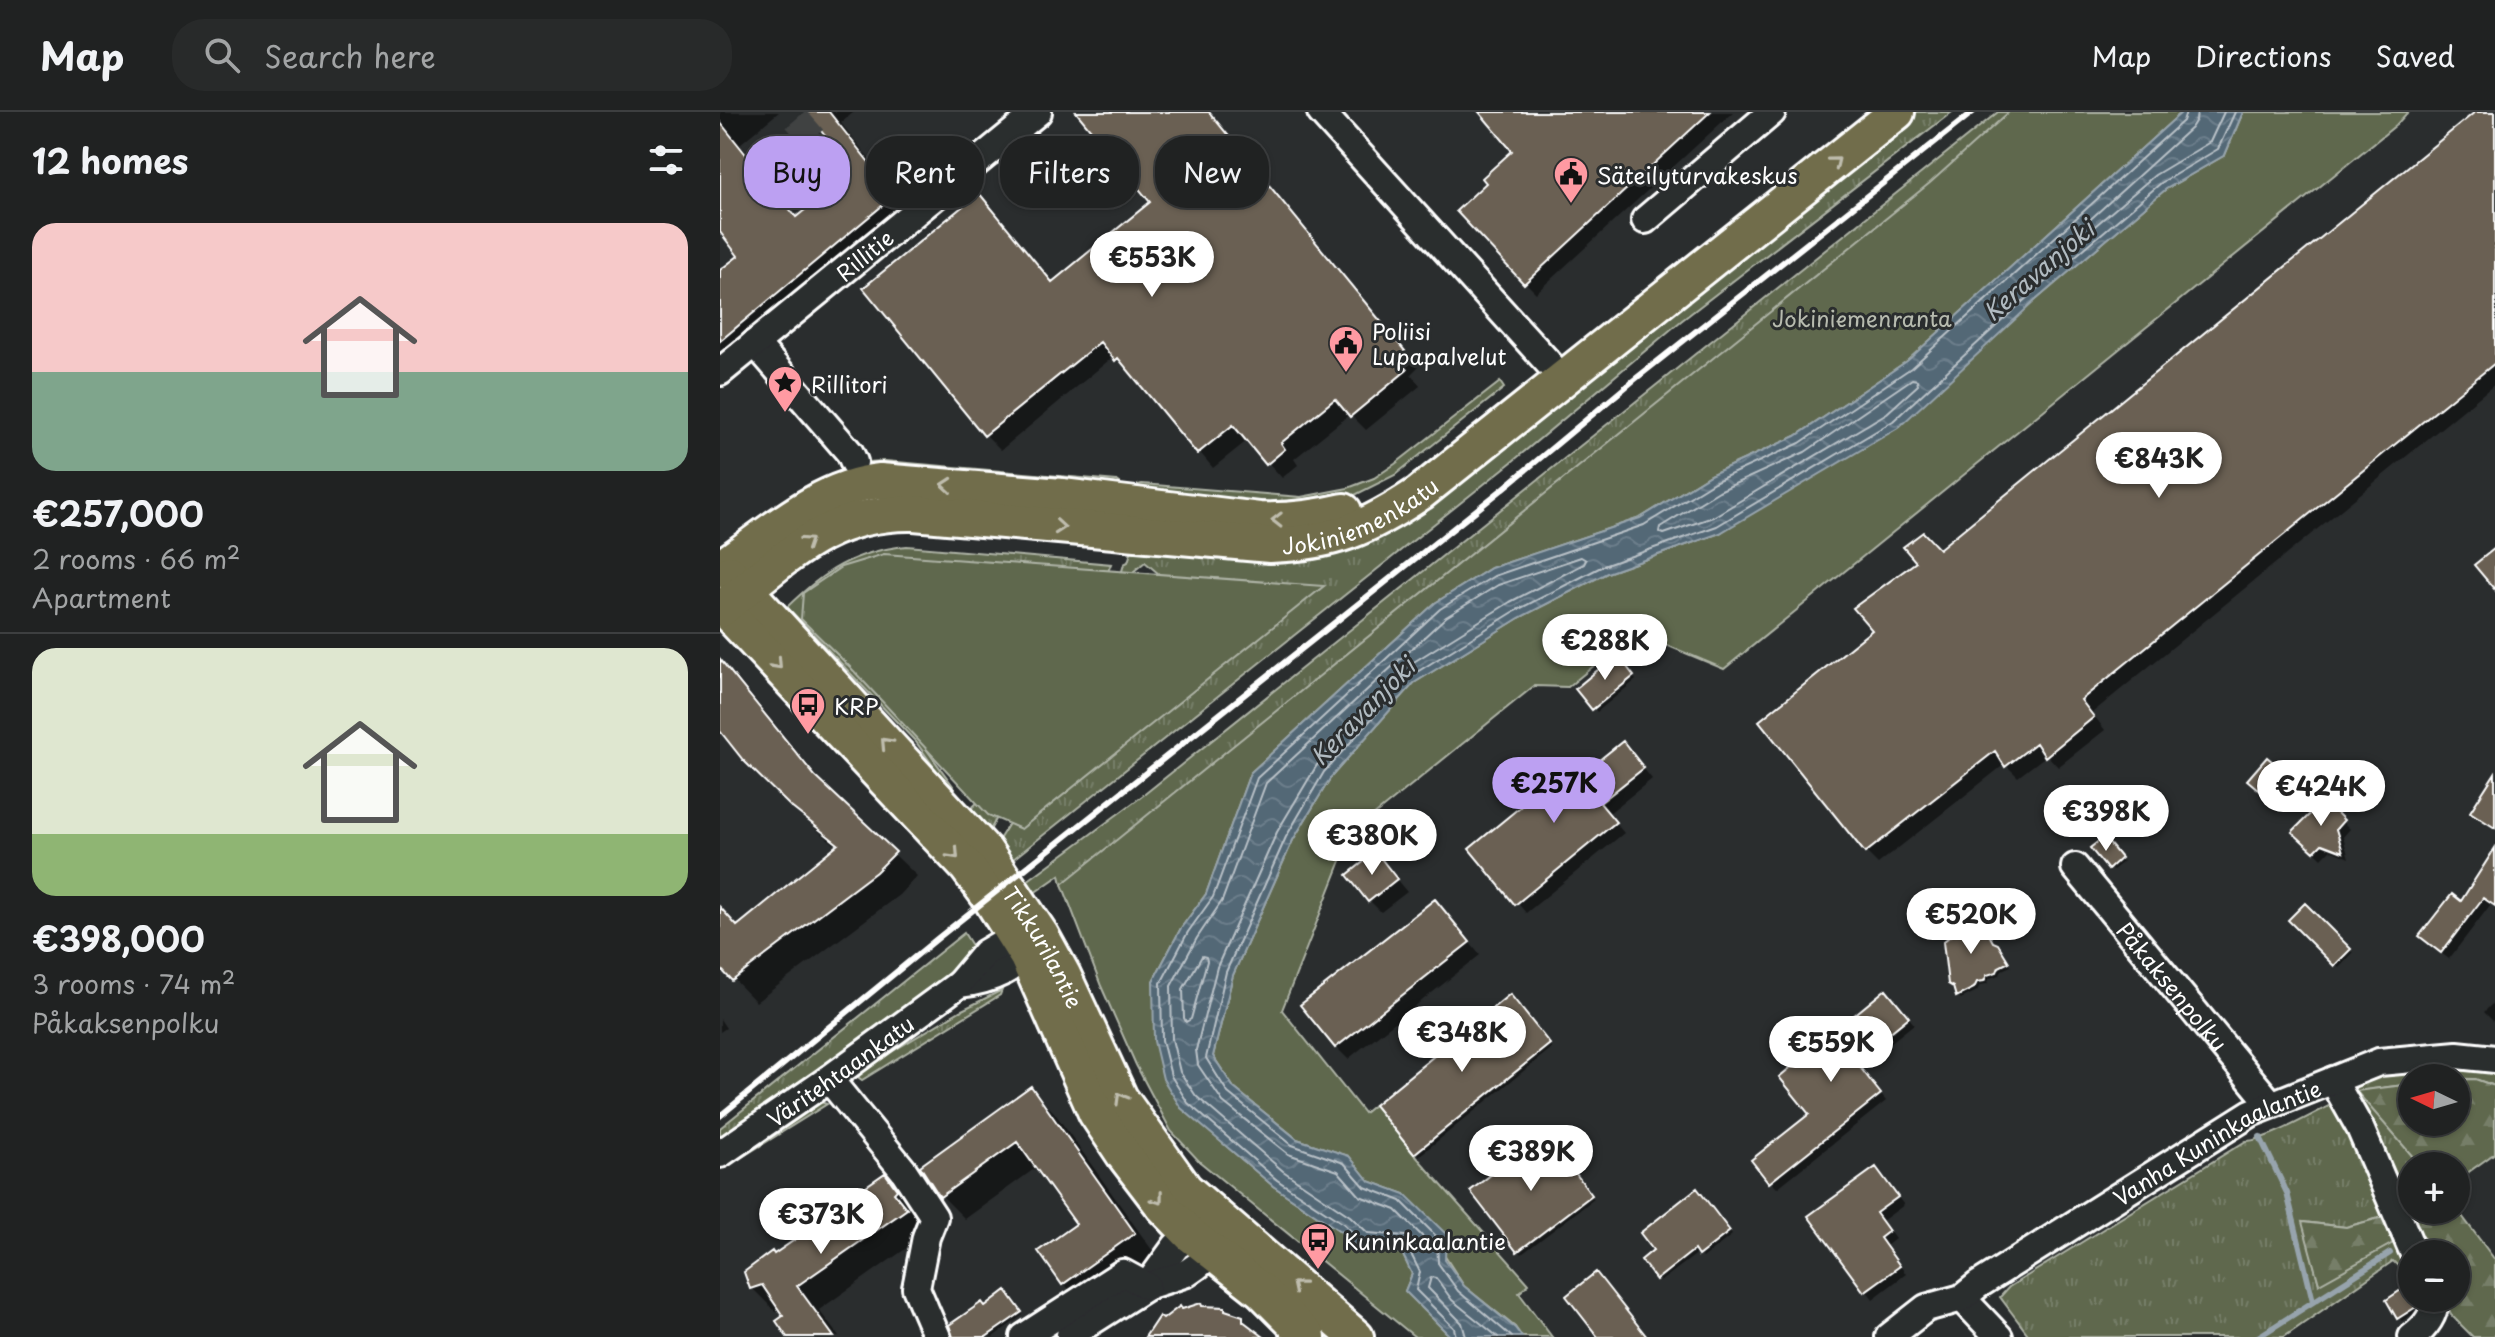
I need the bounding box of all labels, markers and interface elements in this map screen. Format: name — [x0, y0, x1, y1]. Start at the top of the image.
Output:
search box — [172, 19, 732, 91]
text: Map — [40, 27, 124, 84]
icon: search — [200, 33, 244, 77]
text: Search here — [264, 33, 436, 78]
text: Map — [2092, 34, 2151, 77]
text: Directions — [2195, 34, 2332, 77]
text: Saved — [2376, 34, 2455, 77]
text: 12 homes — [32, 134, 188, 186]
chip: Buy — [744, 136, 850, 208]
chip: Rent — [866, 136, 984, 208]
chip: Filters — [1000, 136, 1139, 208]
chip: New — [1155, 136, 1269, 208]
icon: filters — [644, 138, 688, 182]
public building icon: Säteilyturvakeskus — [1552, 155, 1590, 205]
one-way arrow — [1826, 157, 1841, 171]
place label: Säteilyturvakeskus — [1597, 158, 1797, 191]
water label: Keravanjoki — [1974, 209, 2104, 329]
street label: Rillitie — [828, 221, 900, 288]
pin: €553K — [1096, 231, 1208, 299]
text: €553K — [1108, 237, 1196, 276]
icon: home — [288, 275, 432, 419]
park label: Jokiniemenranta — [1772, 301, 1952, 334]
place label: Poliisi Lupapalvelut — [1372, 314, 1506, 372]
public building icon: Poliisi Lupapalvelut — [1327, 324, 1365, 374]
place icon: Rillitori — [766, 364, 804, 414]
place label: Rillitori — [811, 367, 887, 400]
pin: €843K — [2103, 432, 2215, 500]
text: €843K — [2114, 438, 2204, 477]
street label: Jokiniemenkatu — [1281, 469, 1445, 561]
one-way arrow — [940, 477, 953, 494]
text: €257,000 — [32, 487, 204, 539]
one-way arrow — [1270, 512, 1283, 529]
one-way arrow — [1054, 518, 1067, 535]
one-way arrow — [798, 537, 813, 552]
text: 2 rooms · 66 m² — [32, 539, 241, 578]
text: Apartment — [32, 578, 171, 617]
pin: €288K — [1549, 614, 1661, 682]
text: €288K — [1560, 620, 1650, 659]
water label: Keravanjoki — [1301, 647, 1425, 773]
one-way arrow — [767, 655, 781, 670]
bus stop icon: KRP — [789, 686, 827, 736]
place label: KRP — [834, 689, 879, 722]
icon: home — [288, 700, 432, 844]
one-way arrow — [882, 738, 896, 753]
pin: €257K — [1498, 757, 1610, 825]
pin: €424K — [2265, 760, 2377, 828]
text: €257K — [1510, 763, 1598, 802]
text: €424K — [2275, 766, 2367, 805]
pin: €398K — [2050, 785, 2162, 853]
text: €398K — [2062, 791, 2150, 830]
pin: €380K — [1316, 809, 1428, 877]
text: €380K — [1326, 815, 1418, 854]
one-way arrow — [945, 845, 960, 859]
street label: Tikkurilantie — [996, 879, 1092, 1013]
pin: €520K — [1915, 888, 2027, 956]
text: €520K — [1925, 894, 2017, 933]
text: €398,000 — [32, 912, 205, 964]
street label: Påkaksenpolku — [2110, 914, 2236, 1057]
text: 3 rooms · 74 m² — [32, 964, 236, 1003]
text: Påkaksenpolku — [32, 1003, 219, 1042]
street label: Väritehtaankatu — [759, 1006, 920, 1134]
pin: €348K — [1406, 1006, 1518, 1074]
text: €348K — [1416, 1012, 1508, 1051]
pin: €559K — [1775, 1016, 1887, 1084]
text: €559K — [1787, 1022, 1875, 1061]
north arrow — [2398, 1064, 2470, 1136]
map controls — [2398, 1064, 2470, 1312]
street label: Vanha Kuninkaalantie — [2106, 1070, 2325, 1213]
one-way arrow — [1115, 1092, 1131, 1107]
pin: €389K — [1475, 1125, 1587, 1193]
text: €389K — [1487, 1131, 1575, 1170]
button: + — [2398, 1152, 2470, 1224]
pin: €373K — [765, 1188, 877, 1256]
one-way arrow — [1148, 1190, 1163, 1204]
text: €373K — [777, 1194, 865, 1233]
bus stop icon: Kuninkaalantie — [1299, 1221, 1337, 1271]
place label: Kuninkaalantie — [1344, 1224, 1506, 1257]
button: − — [2398, 1240, 2470, 1312]
one-way arrow — [1292, 1281, 1307, 1296]

